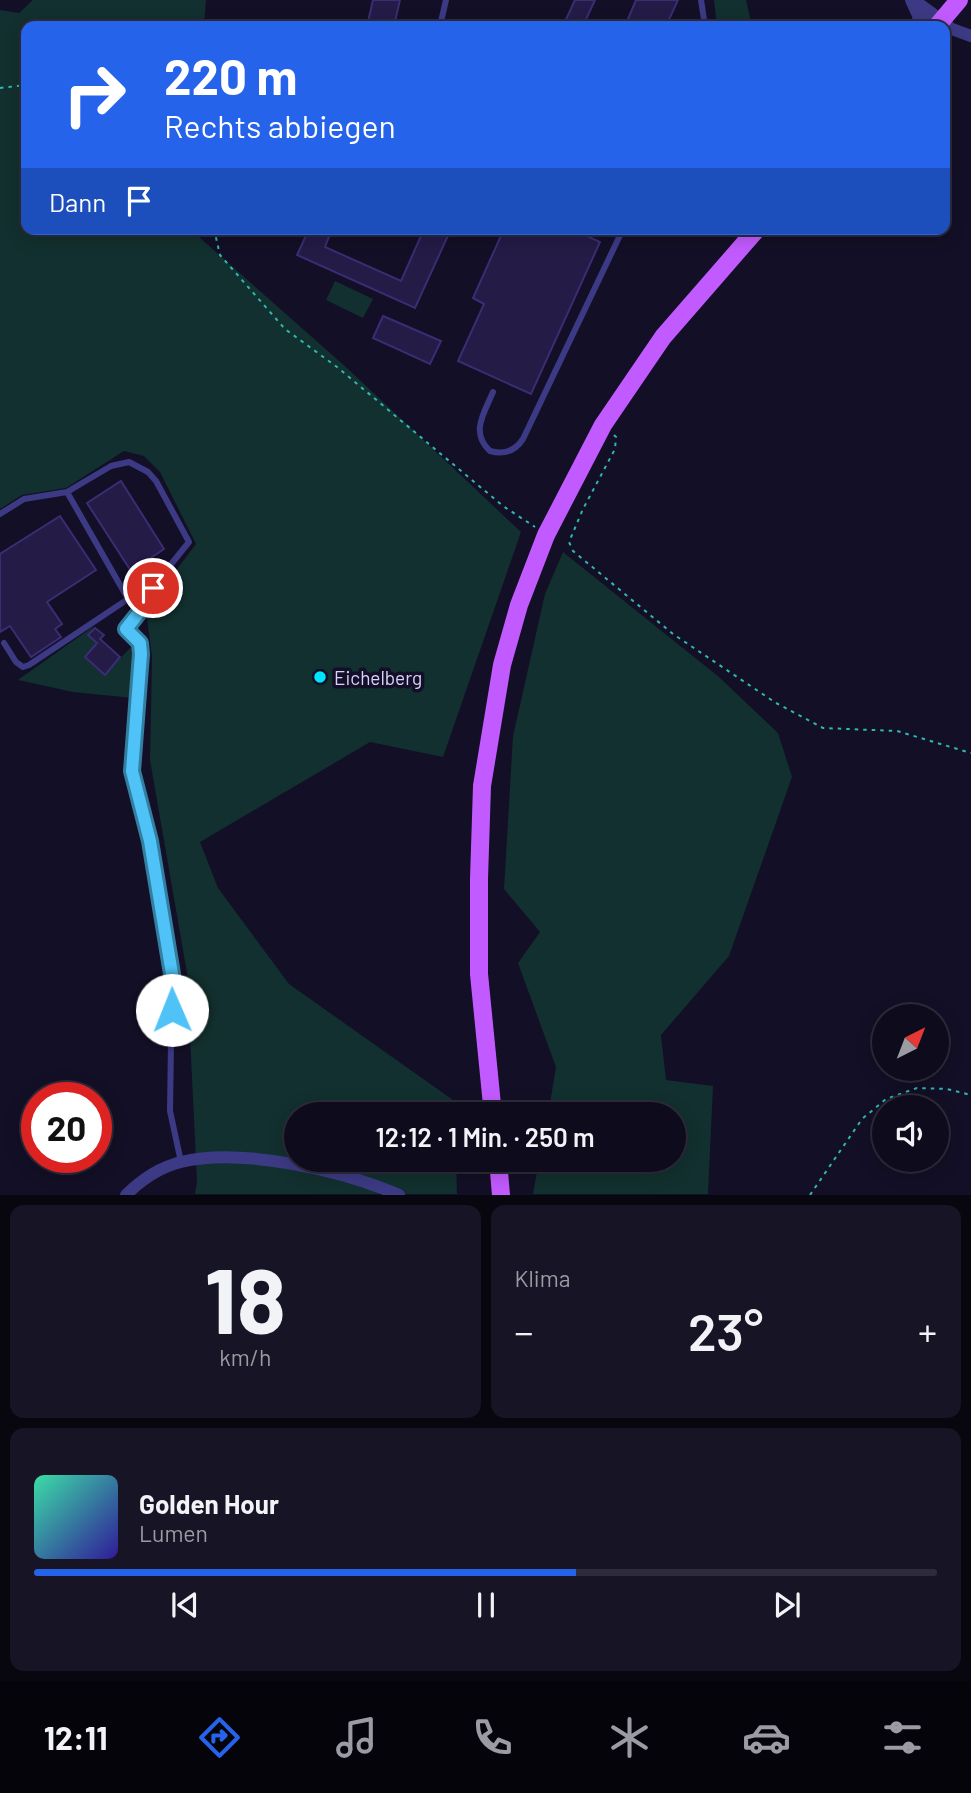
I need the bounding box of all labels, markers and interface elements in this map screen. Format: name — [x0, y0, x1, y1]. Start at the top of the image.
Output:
text: 220 m — [164, 46, 298, 105]
icon: right — [49, 49, 140, 140]
text: Rechts abbiegen — [164, 106, 396, 144]
icon: arrive — [120, 182, 158, 220]
text: Dann — [49, 186, 106, 217]
pin — [123, 558, 183, 618]
icon: arrive — [134, 569, 172, 607]
place label: Eichelberg — [334, 666, 422, 689]
marker: Eichelberg — [312, 669, 328, 685]
position arrow — [135, 973, 209, 1047]
north arrow — [872, 1004, 948, 1082]
map controls — [872, 1004, 949, 1172]
speed limit sign: 20 — [21, 1082, 112, 1173]
button: sound — [872, 1095, 949, 1172]
text: 12:12 · 1 Min. · 250 m — [376, 1121, 594, 1152]
text: 18 — [205, 1243, 286, 1352]
text: Klima — [515, 1264, 570, 1292]
text: 23° — [688, 1299, 763, 1361]
text: − — [515, 1308, 534, 1354]
text: + — [918, 1308, 937, 1354]
text: km/h — [219, 1343, 271, 1371]
text: Golden Hour — [139, 1488, 279, 1519]
text: Lumen — [139, 1519, 208, 1547]
icon: previous — [166, 1586, 204, 1624]
icon: pause — [467, 1586, 505, 1624]
icon: next — [768, 1586, 806, 1624]
icon: directions — [195, 1713, 244, 1762]
icon: music — [332, 1713, 381, 1762]
icon: phone — [468, 1713, 517, 1762]
icon: climate — [605, 1713, 654, 1762]
icon: car — [742, 1713, 791, 1762]
icon: filters — [878, 1713, 927, 1762]
text: 12:11 — [44, 1718, 108, 1756]

